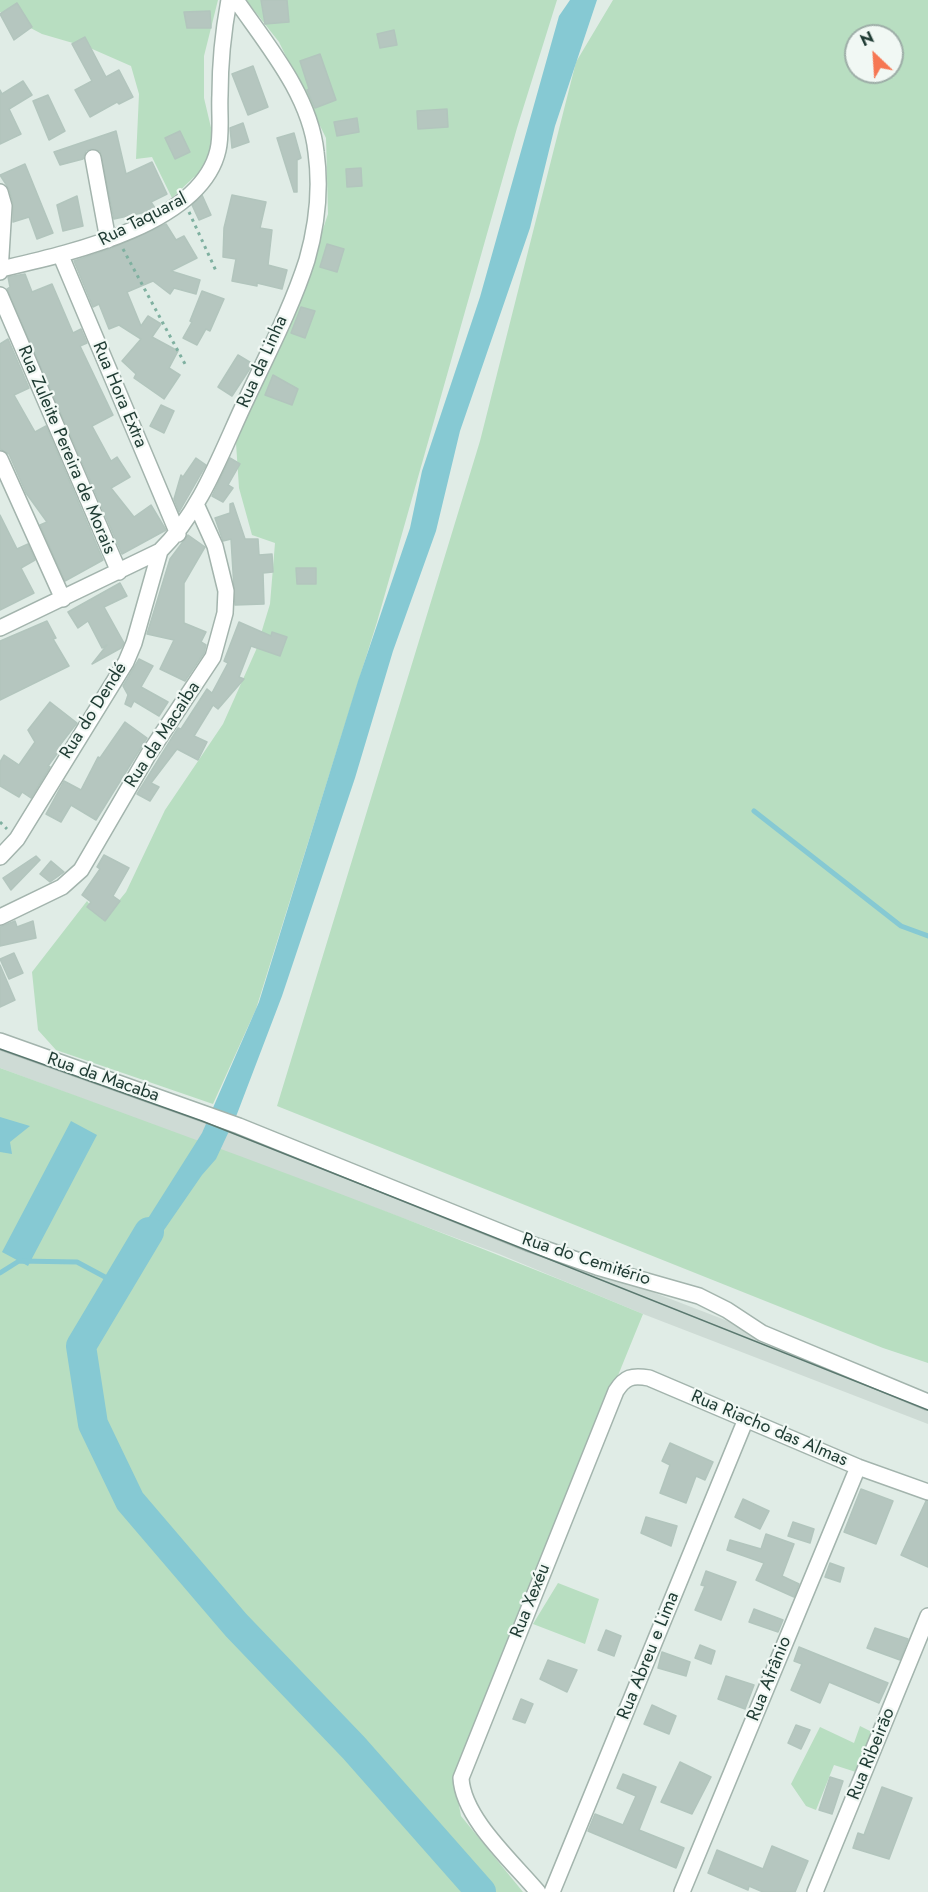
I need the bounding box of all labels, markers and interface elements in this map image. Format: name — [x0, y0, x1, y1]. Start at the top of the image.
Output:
north arrow — [844, 24, 904, 84]
text: N — [856, 26, 878, 52]
street label: Rua Taquaral — [95, 189, 191, 251]
street label: Rua da Linha — [233, 313, 293, 411]
street label: Rua Hora Extra — [87, 339, 151, 451]
street label: Rua Zuleite Pereira de Morais — [12, 343, 120, 557]
street label: Rua do Dendé — [56, 659, 132, 763]
street label: Rua da Macaiba — [121, 678, 205, 792]
street label: Rua da Macaba — [44, 1049, 162, 1107]
street label: Rua do Cemitério — [519, 1229, 653, 1291]
street label: Rua Riacho das Almas — [688, 1386, 850, 1472]
street label: Rua Xexéu — [506, 1561, 556, 1641]
street label: Rua Abreu e Lima — [614, 1589, 684, 1723]
street label: Rua Afrânio — [743, 1633, 797, 1725]
street label: Rua Ribeirão — [844, 1705, 900, 1803]

